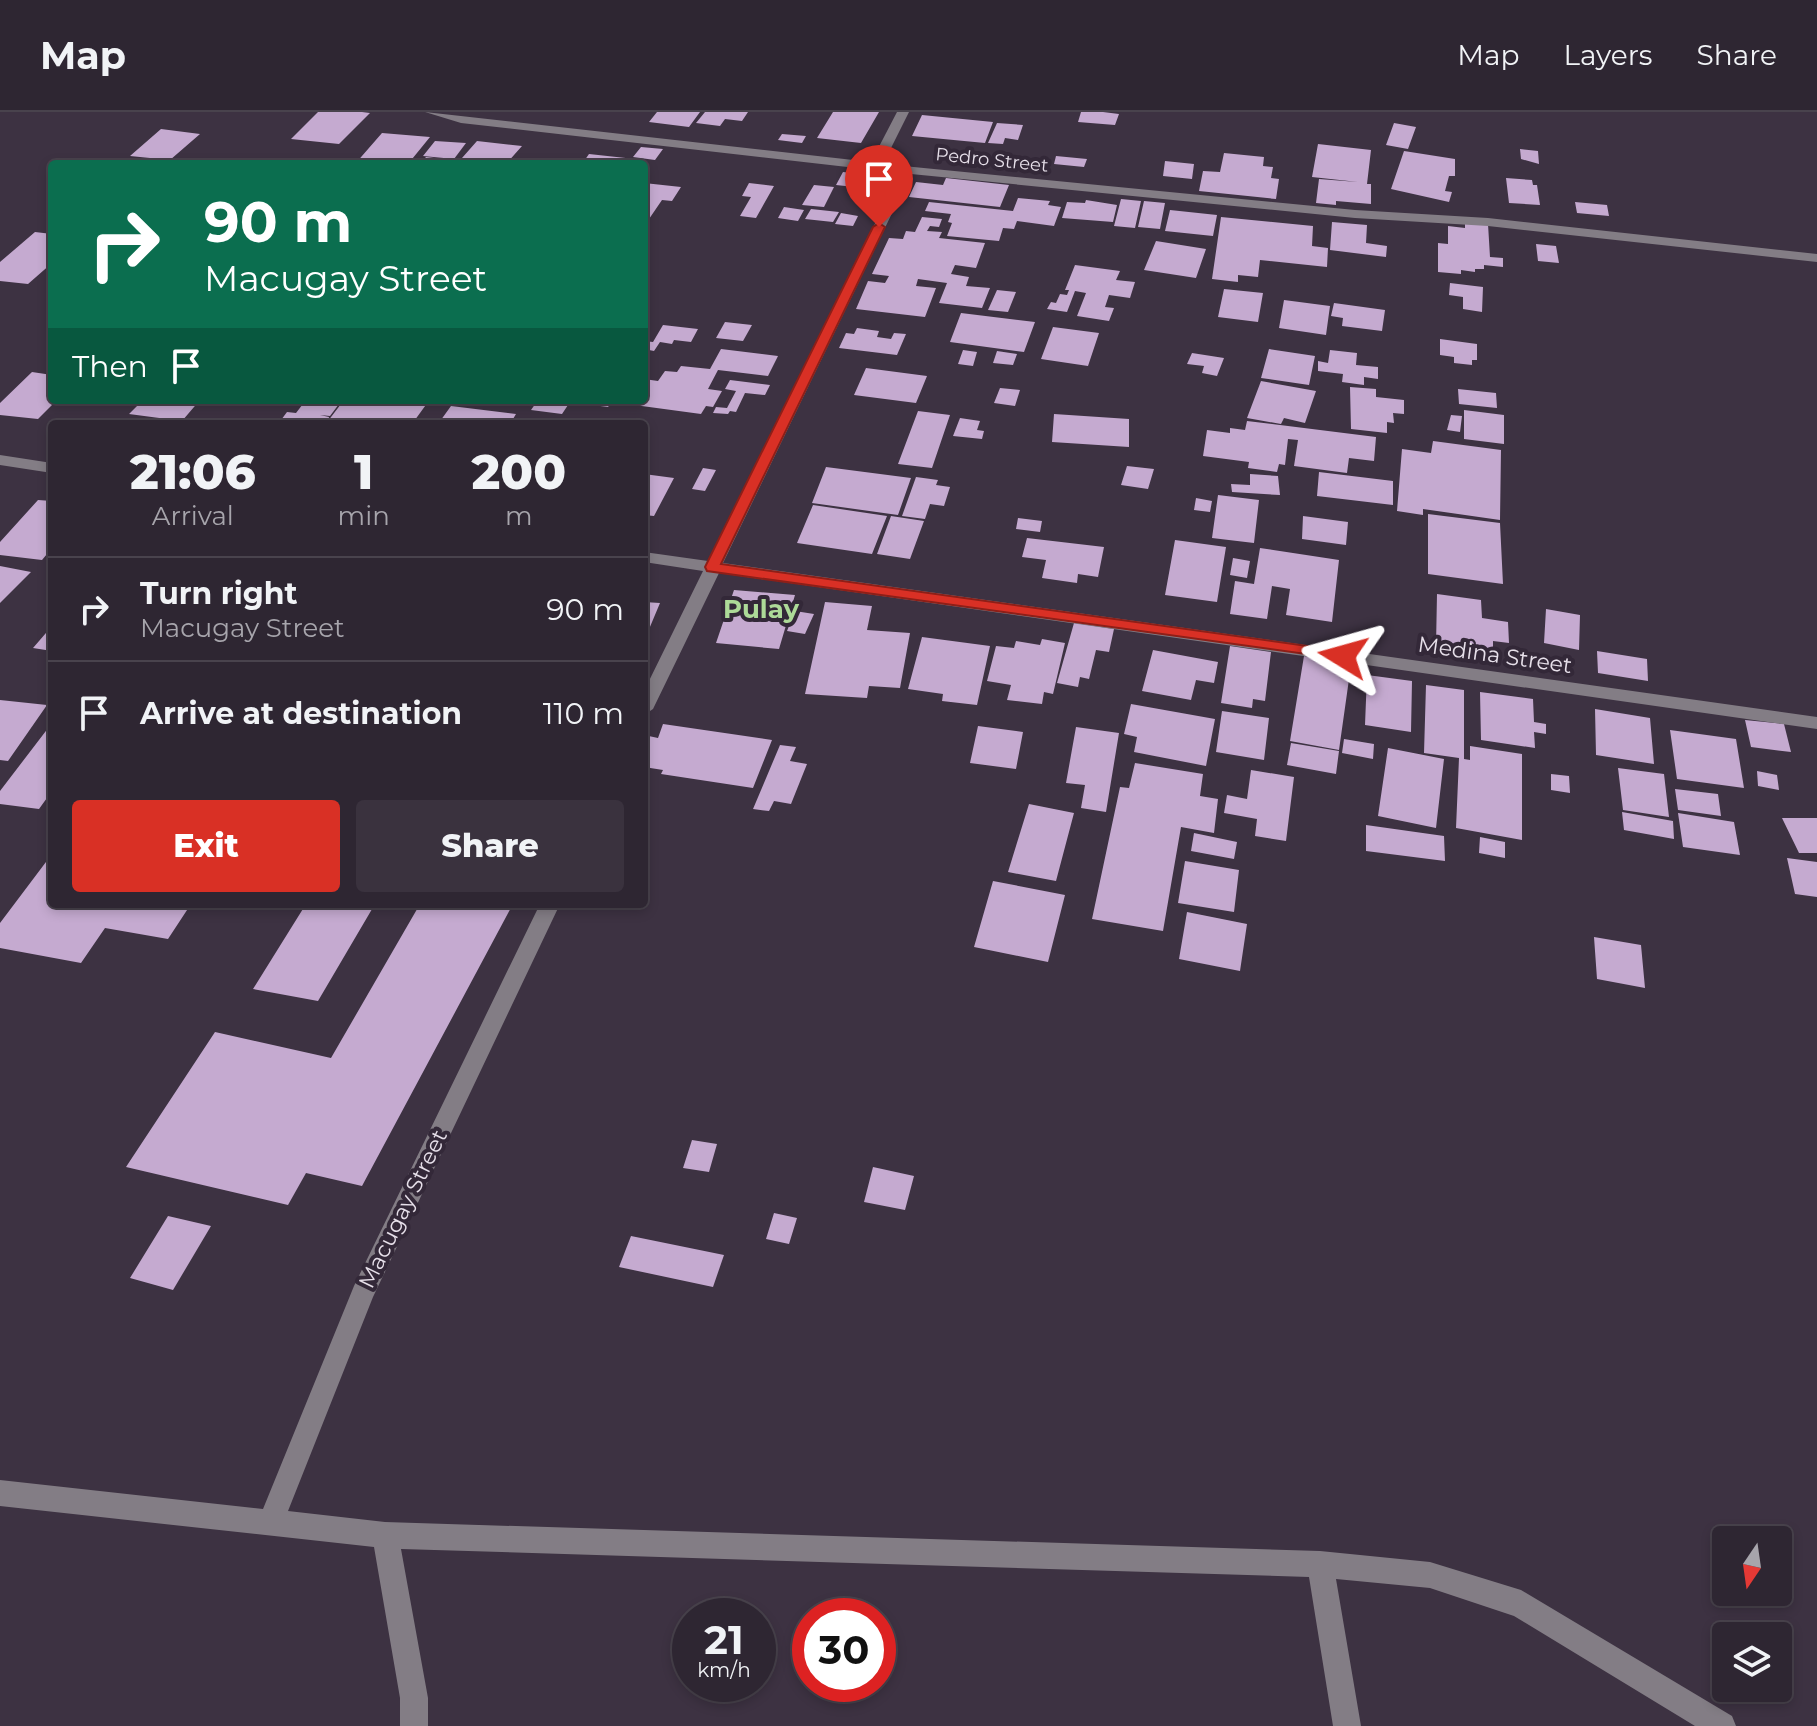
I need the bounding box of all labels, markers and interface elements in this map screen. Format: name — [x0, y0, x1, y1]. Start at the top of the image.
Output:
text: Map — [40, 32, 126, 79]
text: Map — [1457, 38, 1520, 72]
text: Layers — [1564, 38, 1653, 72]
text: Share — [1697, 38, 1777, 72]
street label: Pedro Street — [935, 143, 1049, 177]
pin — [845, 145, 913, 227]
icon: arrive — [857, 157, 901, 201]
text: 90 m — [204, 188, 352, 256]
icon: right — [72, 192, 176, 296]
text: Macugay Street — [204, 256, 487, 300]
icon: arrive — [164, 344, 208, 388]
text: Then — [72, 348, 148, 385]
text: 21:06 — [130, 443, 256, 501]
text: 1 — [354, 443, 373, 501]
text: 200 — [472, 443, 566, 501]
text: Arrival — [152, 500, 234, 532]
text: min — [338, 500, 390, 532]
text: m — [505, 500, 533, 532]
text: Turn right — [140, 575, 297, 612]
icon: right — [72, 587, 116, 631]
text: 90 m — [546, 591, 624, 628]
district label: Pulay — [723, 593, 799, 625]
text: Macugay Street — [140, 612, 344, 644]
position arrow — [1301, 614, 1385, 698]
street label: Medina Street — [1416, 631, 1574, 679]
icon: arrive — [72, 691, 116, 735]
text: Arrive at destination — [140, 695, 462, 732]
text: 110 m — [543, 695, 624, 732]
button: Exit — [72, 800, 340, 892]
button: Share — [356, 800, 624, 892]
street label: Macugay Street — [353, 1125, 453, 1293]
north arrow — [1712, 1526, 1792, 1606]
map controls — [1712, 1526, 1792, 1702]
speed limit sign: 30 — [792, 1598, 896, 1702]
text: 21 — [704, 1615, 744, 1664]
button: layers — [1712, 1622, 1792, 1702]
text: km/h — [697, 1658, 751, 1682]

